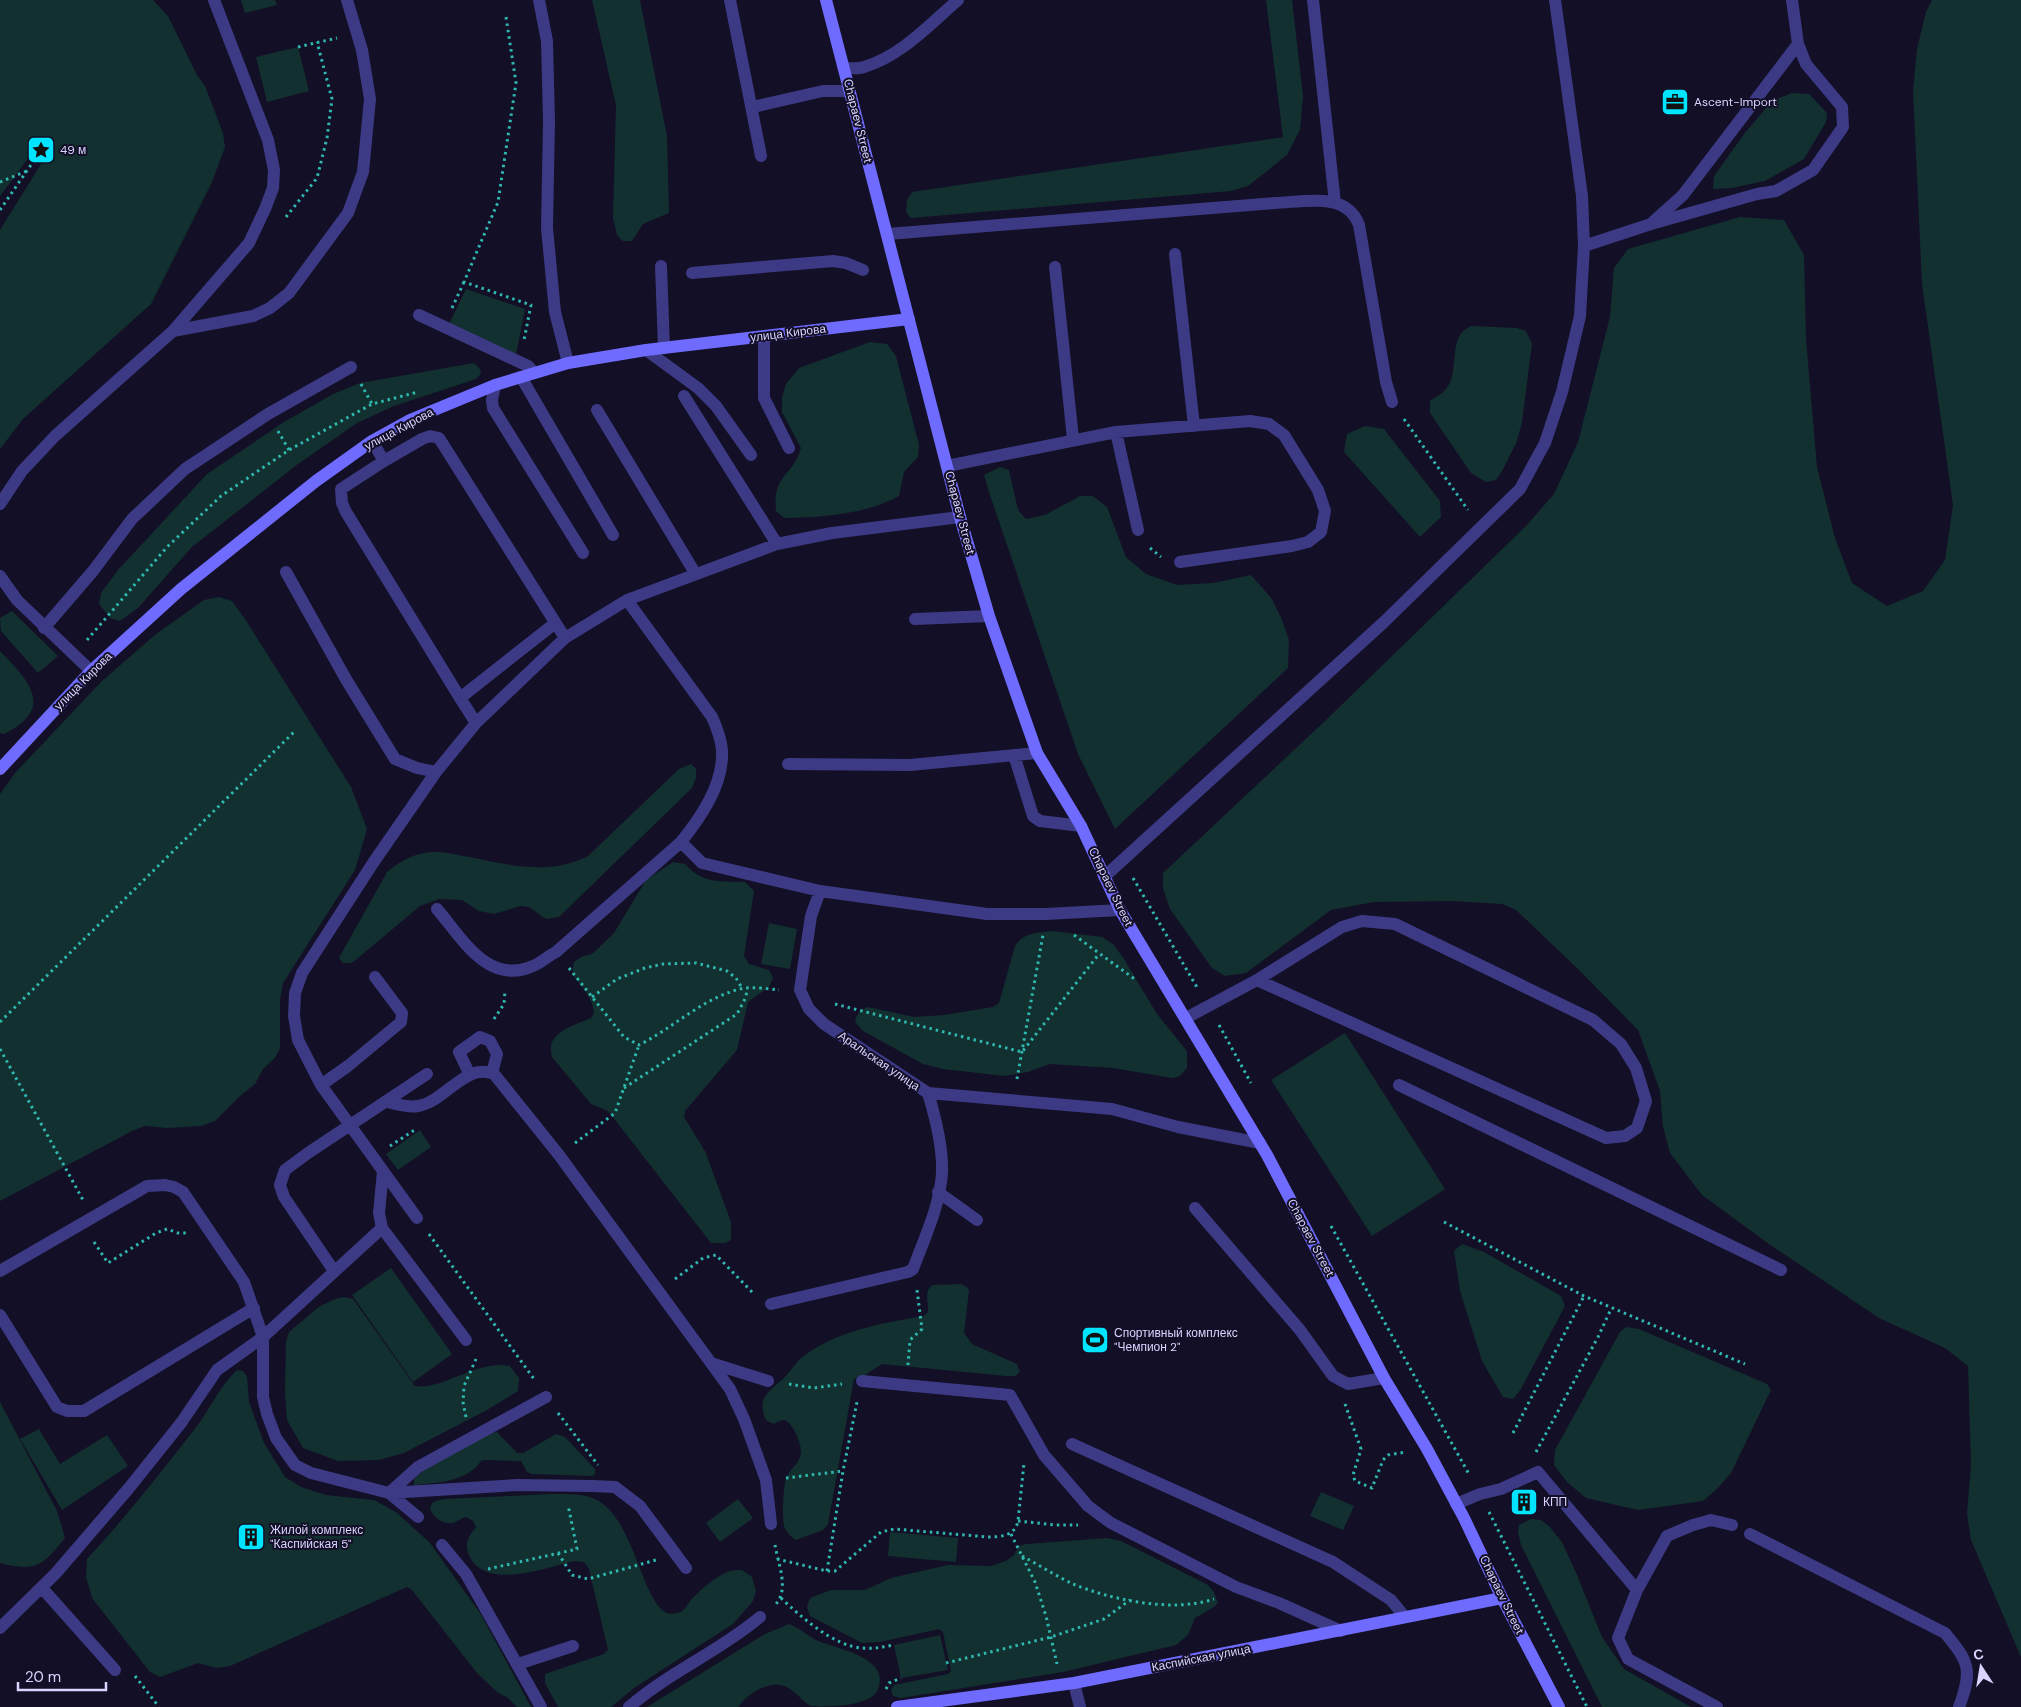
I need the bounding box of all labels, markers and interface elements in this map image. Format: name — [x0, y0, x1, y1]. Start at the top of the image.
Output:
street label: Chapaev Street — [840, 77, 876, 165]
office icon: Ascent-Import — [1660, 87, 1690, 117]
place label: Ascent-Import — [1694, 94, 1777, 110]
place icon: 49 м — [26, 135, 56, 165]
place label: 49 м — [60, 142, 86, 158]
street label: улица Кирова — [749, 320, 827, 346]
street label: улица Кирова — [362, 404, 437, 454]
street label: Chapaev Street — [941, 469, 979, 557]
street label: улица Кирова — [50, 648, 116, 714]
street label: Chapaev Street — [1085, 845, 1137, 929]
street label: Аральская улица — [835, 1028, 923, 1095]
street label: Chapaev Street — [1284, 1196, 1338, 1280]
sports icon: Спортивный комплекс "Чемпион 2" — [1080, 1325, 1110, 1355]
place label: Спортивный комплекс "Чемпион 2" — [1114, 1325, 1238, 1355]
building icon: КПП — [1509, 1487, 1539, 1517]
place label: КПП — [1543, 1494, 1567, 1510]
building icon: Жилой комплекс "Каспийская 5" — [236, 1522, 266, 1552]
place label: Жилой комплекс "Каспийская 5" — [270, 1522, 363, 1552]
street label: Chapaev Street — [1476, 1553, 1528, 1637]
street label: Каспийская улица — [1150, 1641, 1252, 1675]
north arrow — [1956, 1642, 2006, 1692]
text: С — [1971, 1644, 1985, 1664]
scale bar — [18, 1660, 105, 1692]
text: 20 m — [25, 1667, 61, 1687]

